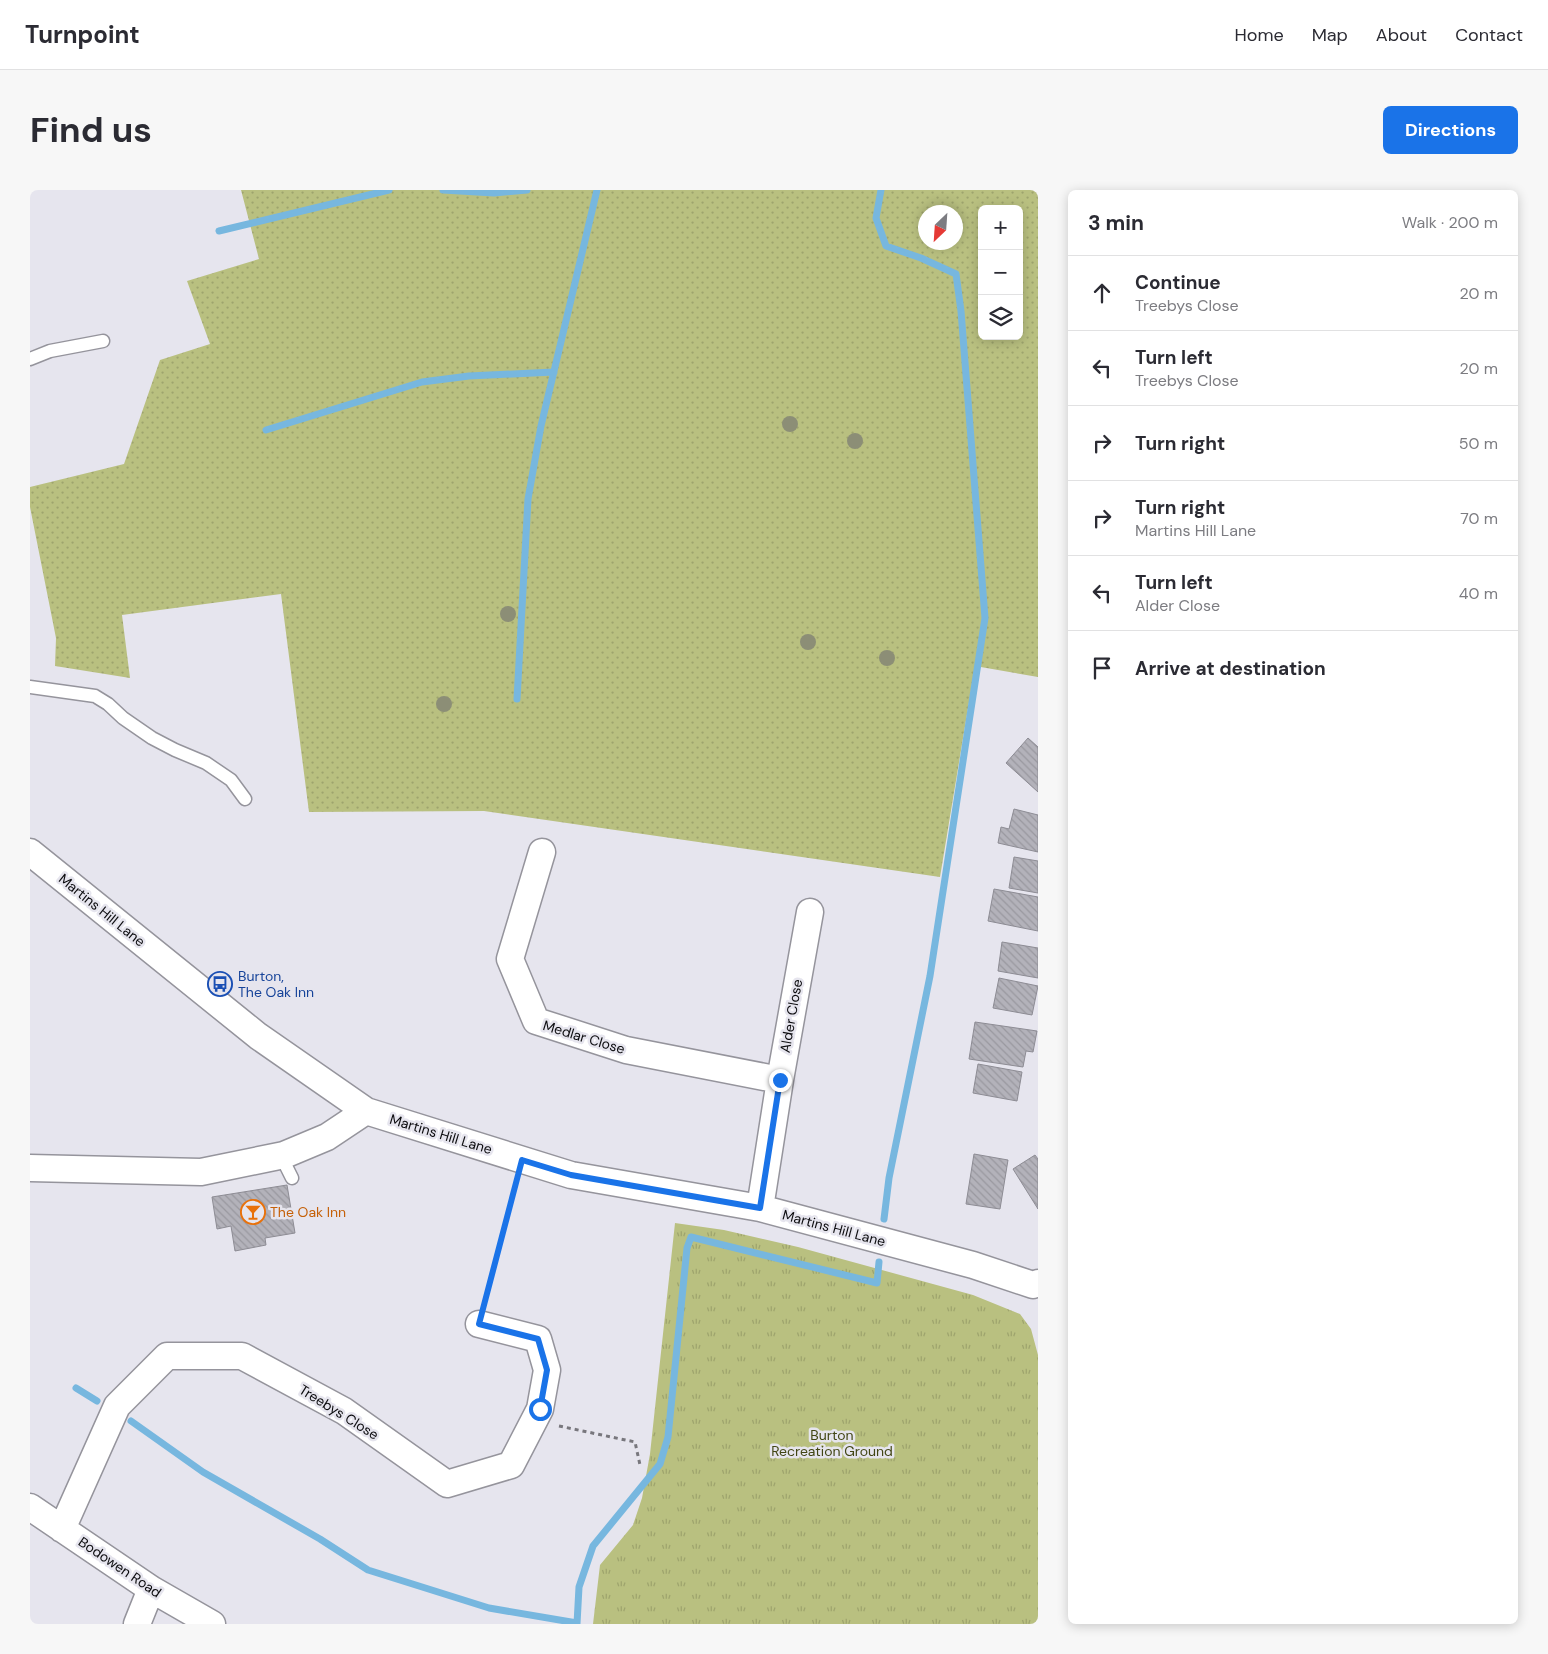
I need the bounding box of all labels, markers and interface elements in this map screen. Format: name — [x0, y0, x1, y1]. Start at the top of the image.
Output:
text: Turnpoint — [25, 19, 140, 50]
text: Home — [1234, 23, 1284, 47]
text: Map — [1312, 23, 1348, 47]
text: About — [1376, 23, 1427, 47]
text: Contact — [1455, 23, 1523, 47]
button: Directions — [1383, 106, 1518, 154]
text: Find us — [30, 107, 152, 153]
north arrow — [918, 205, 963, 250]
map controls — [978, 205, 1023, 340]
button: + — [978, 205, 1023, 250]
text: 3 min — [1088, 209, 1144, 237]
text: Walk · 200 m — [1402, 212, 1498, 233]
button: − — [978, 250, 1023, 295]
text: Continue — [1135, 270, 1221, 295]
icon: ahead — [1088, 279, 1116, 307]
text: 20 m — [1459, 283, 1498, 304]
button: layers — [978, 295, 1023, 340]
text: Treebys Close — [1135, 295, 1239, 316]
text: Turn left — [1135, 345, 1213, 370]
icon: left — [1088, 354, 1116, 382]
text: 20 m — [1459, 358, 1498, 379]
text: Treebys Close — [1135, 370, 1239, 391]
icon: right — [1088, 429, 1116, 457]
text: Turn right — [1135, 431, 1225, 456]
text: 50 m — [1459, 433, 1498, 454]
text: Turn right — [1135, 495, 1225, 520]
icon: right — [1088, 504, 1116, 532]
text: 70 m — [1460, 508, 1498, 529]
text: Martins Hill Lane — [1135, 520, 1256, 541]
text: Turn left — [1135, 570, 1213, 595]
icon: left — [1088, 579, 1116, 607]
text: 40 m — [1459, 583, 1498, 604]
text: Alder Close — [1135, 595, 1220, 616]
icon: arrive — [1088, 654, 1116, 682]
text: Arrive at destination — [1135, 656, 1326, 681]
street label: Martins Hill Lane — [55, 870, 149, 950]
place label: Burton, The Oak Inn — [238, 967, 314, 1001]
bus stop icon: Burton, The Oak Inn — [207, 971, 233, 997]
street label: Alder Close — [776, 978, 806, 1054]
street label: Medlar Close — [541, 1016, 627, 1058]
route end — [769, 1069, 792, 1092]
street label: Martins Hill Lane — [388, 1110, 494, 1158]
bar icon: The Oak Inn — [240, 1199, 266, 1225]
place label: The Oak Inn — [270, 1203, 346, 1221]
street label: Martins Hill Lane — [780, 1206, 888, 1250]
street label: Treebys Close — [296, 1380, 382, 1444]
route start — [529, 1398, 552, 1421]
park label: Burton Recreation Ground — [771, 1426, 893, 1460]
street label: Bodowen Road — [75, 1533, 165, 1601]

